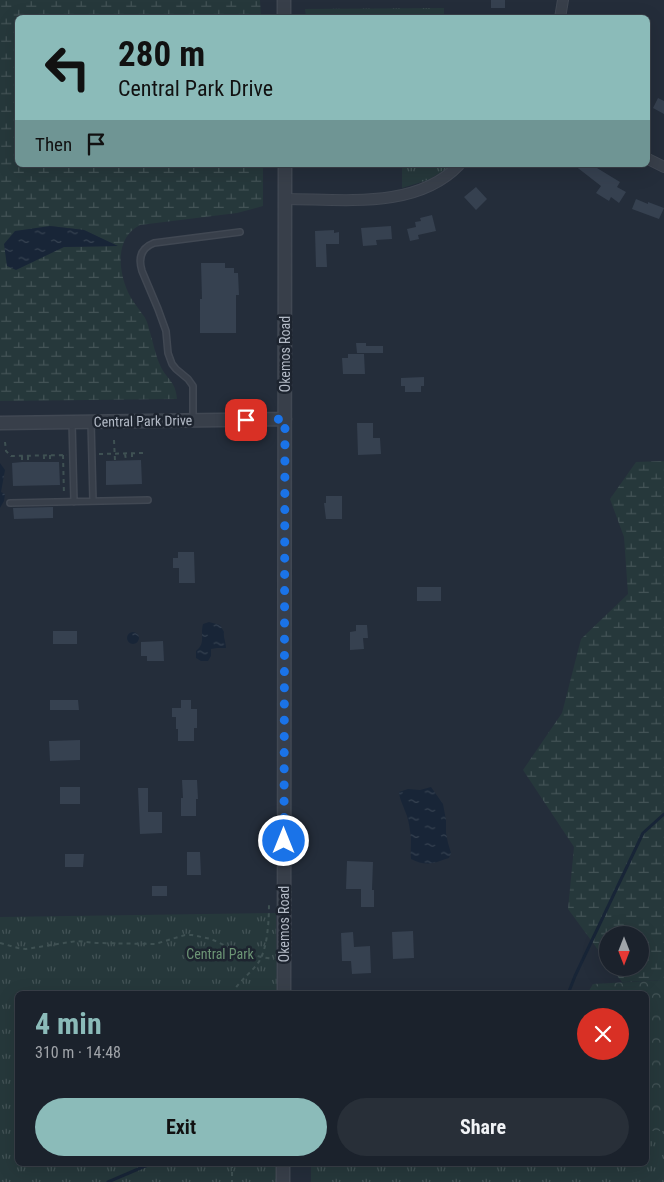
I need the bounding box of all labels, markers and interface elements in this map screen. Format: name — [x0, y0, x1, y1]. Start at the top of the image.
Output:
text: 280 m — [118, 34, 205, 75]
icon: left — [35, 35, 100, 100]
text: Central Park Drive — [118, 76, 273, 101]
icon: arrive — [82, 130, 110, 158]
text: Then — [35, 133, 72, 156]
street label: Okemos Road — [277, 316, 293, 392]
pin — [225, 399, 267, 441]
icon: arrive — [232, 406, 260, 434]
street label: Central Park Drive — [94, 412, 193, 430]
position arrow — [257, 814, 309, 866]
street label: Okemos Road — [276, 886, 292, 962]
north arrow — [599, 926, 649, 976]
map controls — [599, 926, 649, 976]
park label: Central Park — [186, 946, 254, 962]
text: 4 min — [35, 1006, 102, 1041]
button: close — [577, 1008, 629, 1060]
text: 310 m · 14:48 — [35, 1043, 121, 1062]
button: Exit — [35, 1098, 327, 1156]
button: Share — [337, 1098, 629, 1156]

